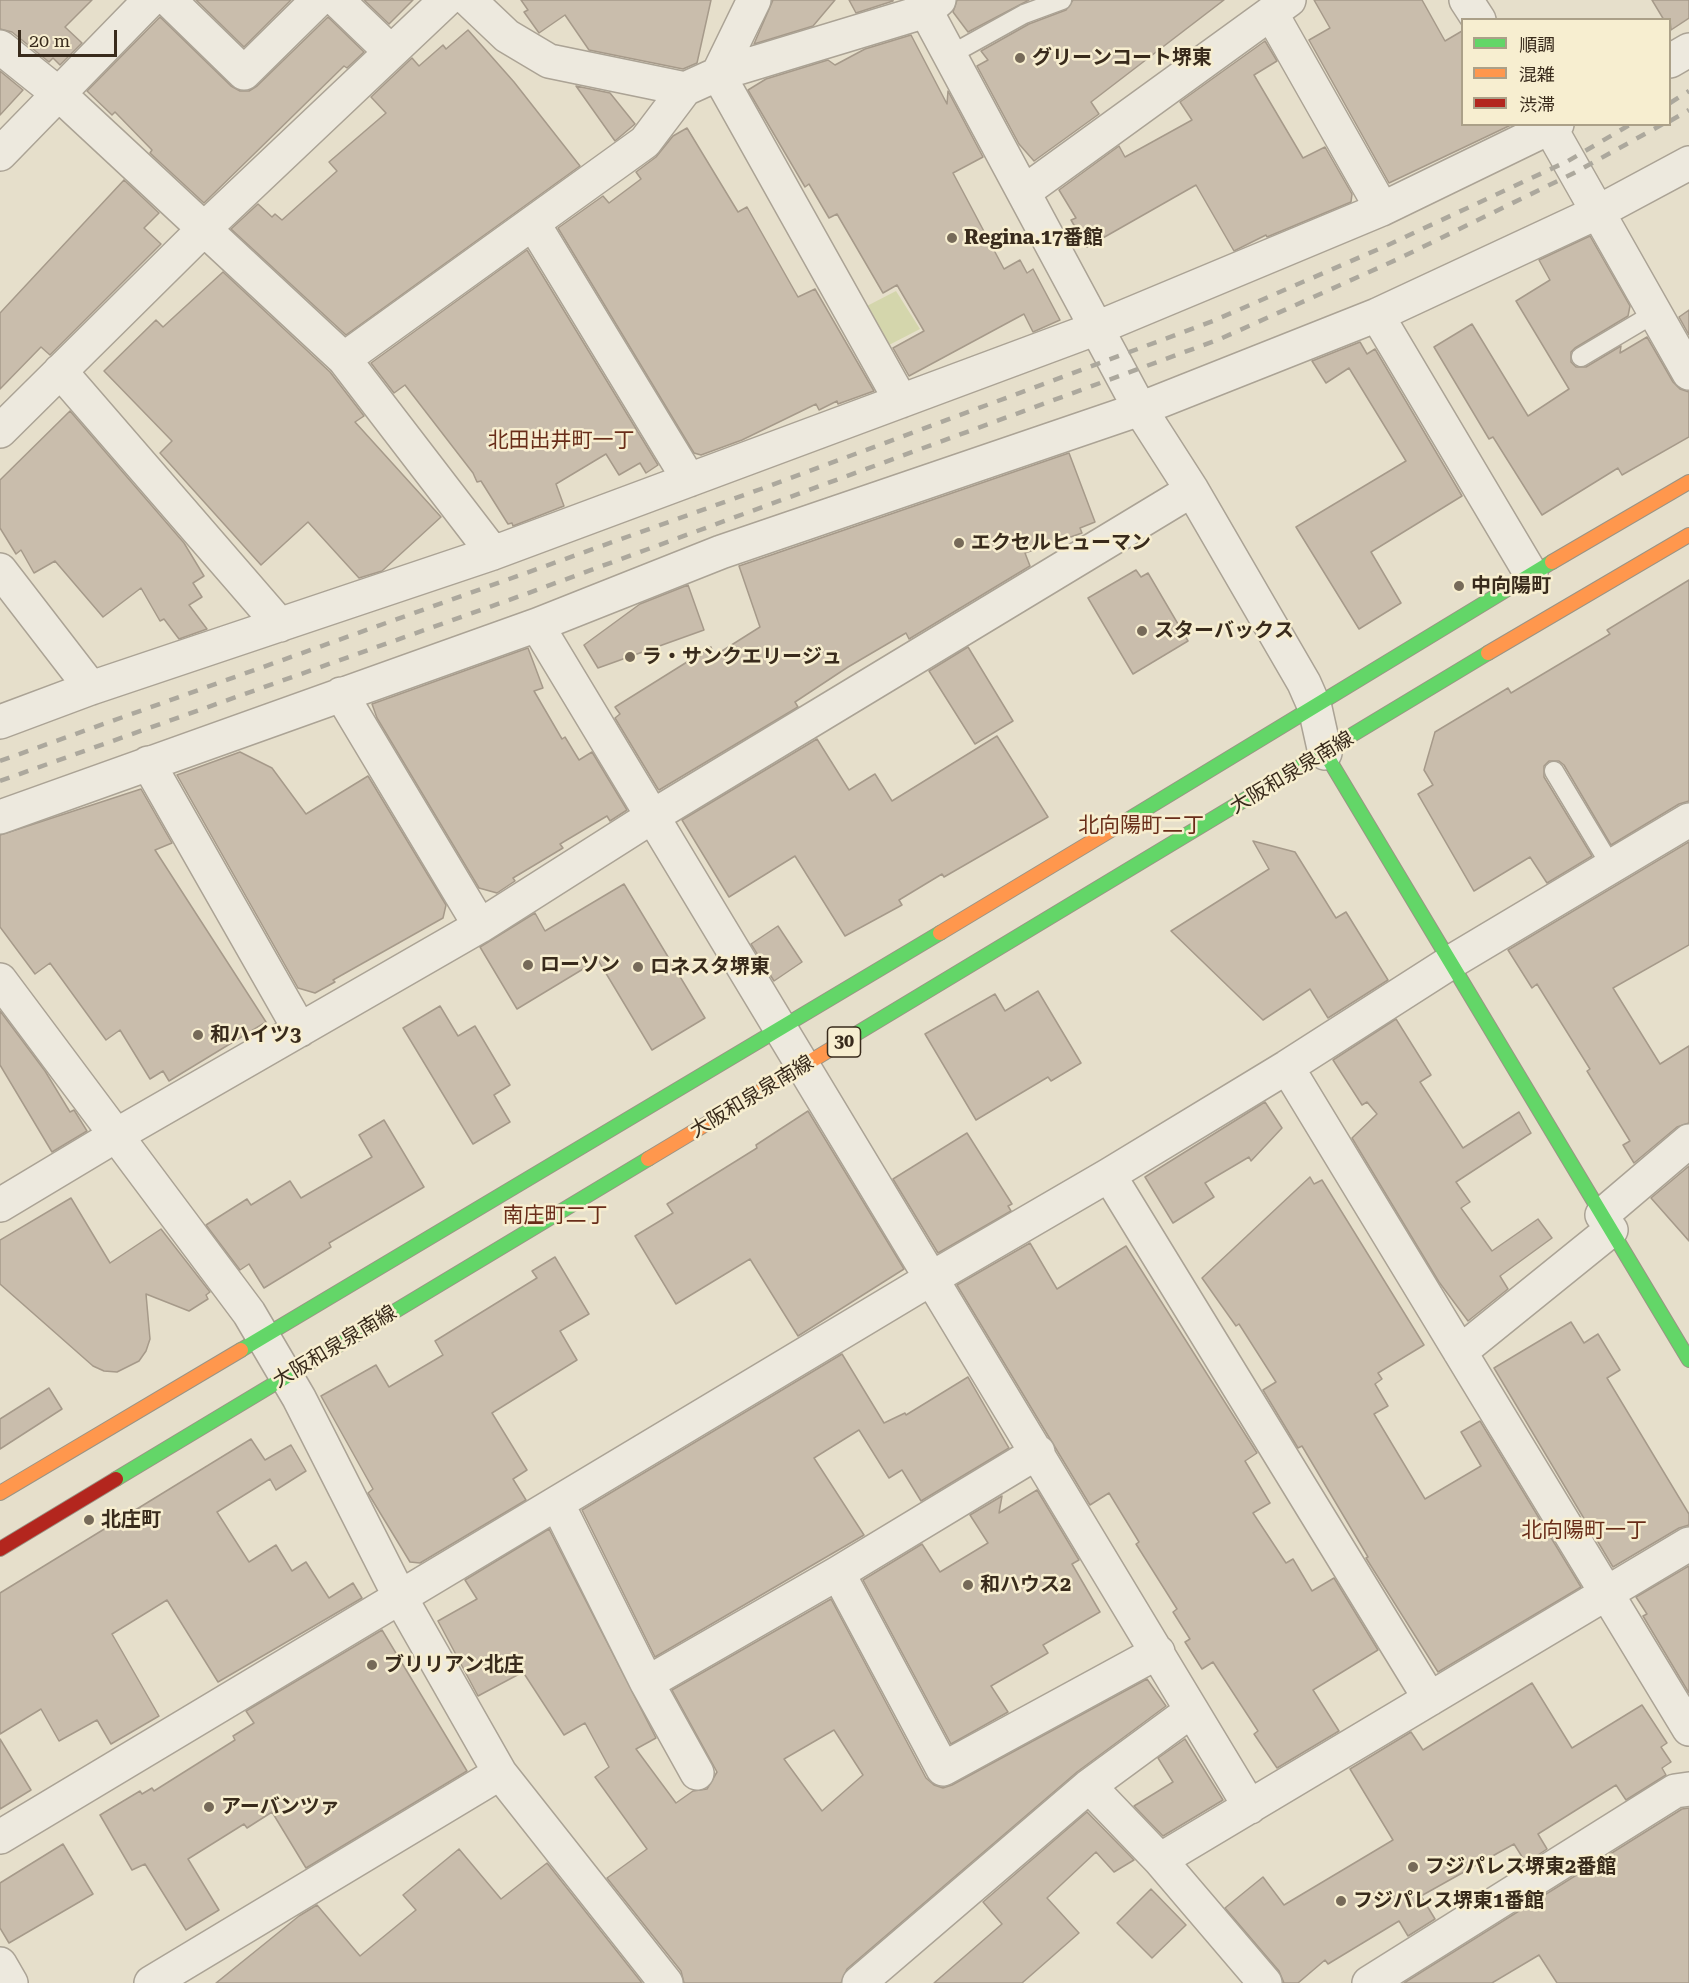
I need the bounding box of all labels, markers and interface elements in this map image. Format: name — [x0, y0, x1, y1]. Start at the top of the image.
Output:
scale bar — [21, 18, 120, 56]
legend — [1461, 18, 1671, 126]
text: 20 m — [29, 30, 70, 51]
text: 順調 — [1519, 34, 1555, 55]
place label: グリーンコート堺東 — [1032, 46, 1212, 70]
marker: グリーンコート堺東 — [1013, 51, 1027, 65]
text: 混雑 — [1519, 64, 1555, 85]
text: 渋滞 — [1519, 94, 1555, 115]
place label: Regina.17番館 — [964, 226, 1103, 250]
marker: Regina.17番館 — [945, 231, 959, 245]
district label: 北田出井町一丁 — [488, 428, 634, 454]
place label: エクセルヒューマン — [971, 531, 1151, 555]
marker: エクセルヒューマン — [952, 536, 966, 550]
place label: 中向陽町 — [1471, 574, 1551, 598]
marker: 中向陽町 — [1452, 579, 1466, 593]
place label: スターバックス — [1154, 619, 1294, 643]
marker: スターバックス — [1135, 624, 1149, 638]
place label: ラ・サンクエリージュ — [642, 645, 842, 669]
marker: ラ・サンクエリージュ — [623, 650, 637, 664]
street label: 大阪和泉泉南線 — [1226, 727, 1358, 819]
district label: 北向陽町二丁 — [1078, 813, 1204, 839]
place label: ローソン — [540, 953, 620, 977]
place label: ロネスタ堺東 — [650, 955, 770, 979]
marker: ローソン — [521, 958, 535, 972]
marker: ロネスタ堺東 — [631, 960, 645, 974]
place label: 和ハイツ3 — [210, 1023, 301, 1047]
road number: 30 — [828, 1027, 860, 1057]
marker: 和ハイツ3 — [191, 1028, 205, 1042]
street label: 大阪和泉泉南線 — [686, 1051, 818, 1143]
district label: 南庄町二丁 — [503, 1203, 607, 1229]
street label: 大阪和泉泉南線 — [269, 1301, 401, 1393]
place label: 北庄町 — [101, 1508, 161, 1532]
marker: 北庄町 — [82, 1513, 96, 1527]
district label: 北向陽町一丁 — [1521, 1518, 1647, 1544]
place label: 和ハウス2 — [980, 1573, 1071, 1597]
marker: 和ハウス2 — [961, 1578, 975, 1592]
place label: ブリリアン北庄 — [384, 1653, 524, 1677]
marker: ブリリアン北庄 — [365, 1658, 379, 1672]
place label: アーバンツァ — [221, 1795, 340, 1819]
marker: アーバンツァ — [202, 1800, 216, 1814]
place label: フジパレス堺東2番館 — [1425, 1855, 1616, 1879]
marker: フジパレス堺東2番館 — [1406, 1860, 1420, 1874]
place label: フジパレス堺東1番館 — [1353, 1889, 1544, 1913]
marker: フジパレス堺東1番館 — [1334, 1894, 1348, 1908]

